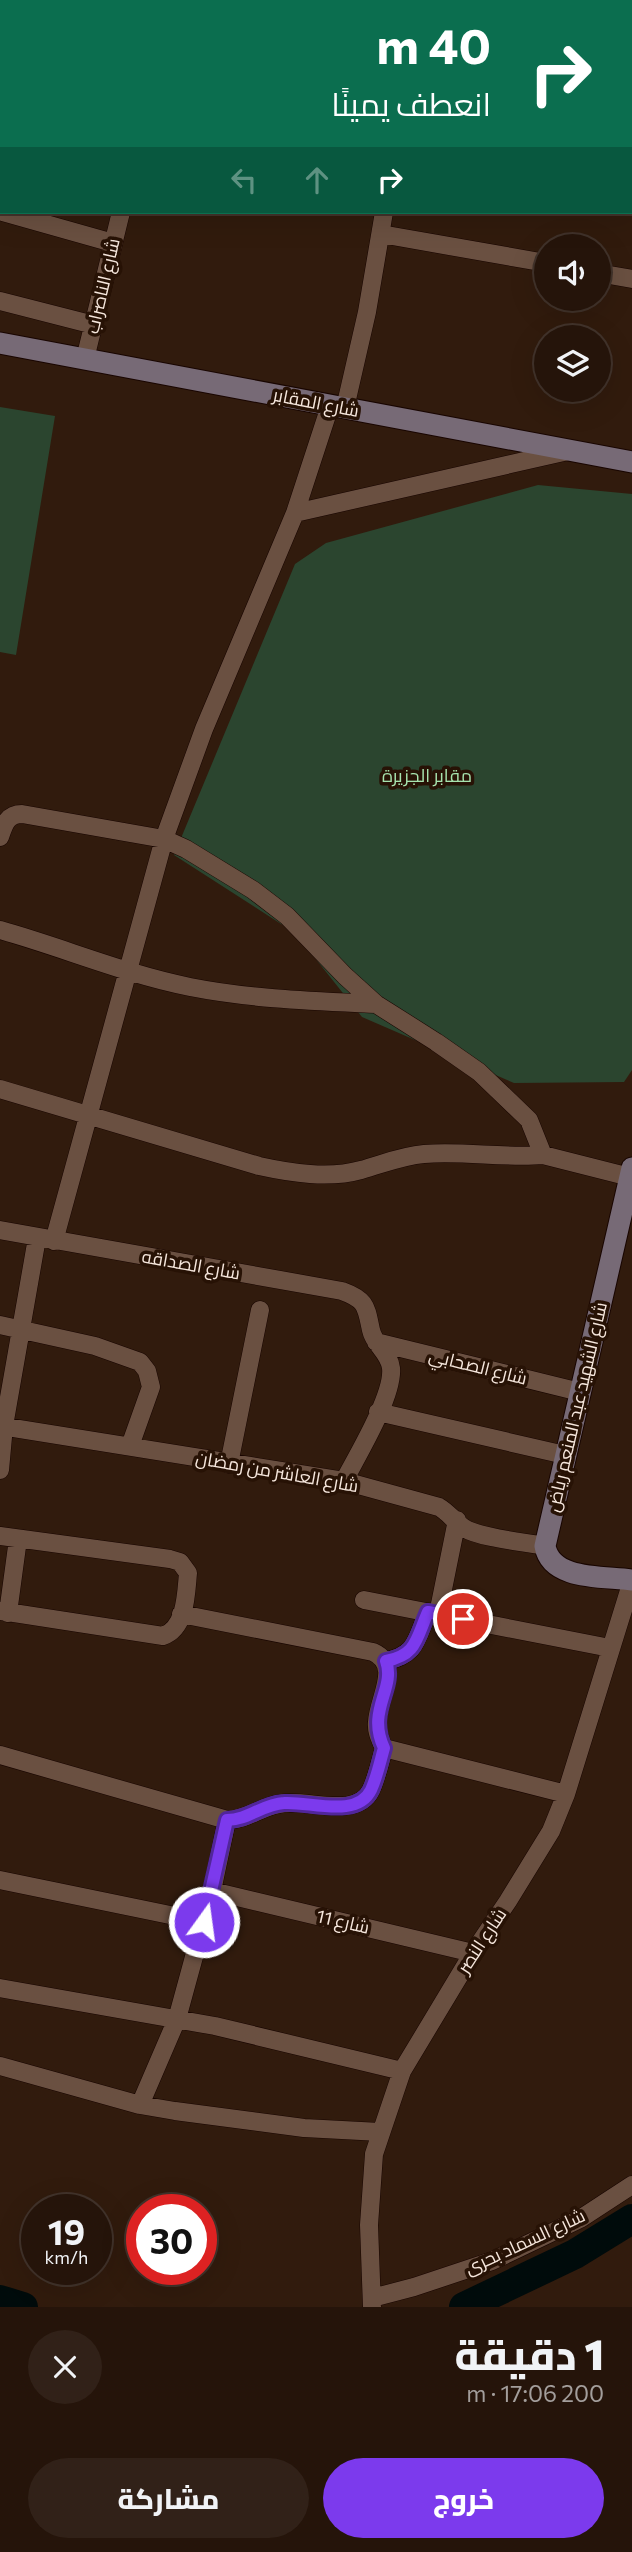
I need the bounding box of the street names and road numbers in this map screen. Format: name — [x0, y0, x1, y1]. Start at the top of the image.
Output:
street label: شارع الناصراب — [80, 236, 126, 336]
street label: شارع المقابر — [270, 383, 361, 423]
street label: شارع الصداقه — [140, 1245, 242, 1285]
street label: شارع الشهيد عبد المنعم رياض — [541, 1300, 613, 1514]
street label: شارع الصحابي — [426, 1343, 530, 1393]
street label: شارع العاشر من رمضان — [194, 1446, 360, 1498]
street label: شارع 11 — [314, 1904, 372, 1940]
street label: شارع النصر — [451, 1904, 512, 1979]
street label: شارع السماد بحرى — [461, 2204, 589, 2280]

